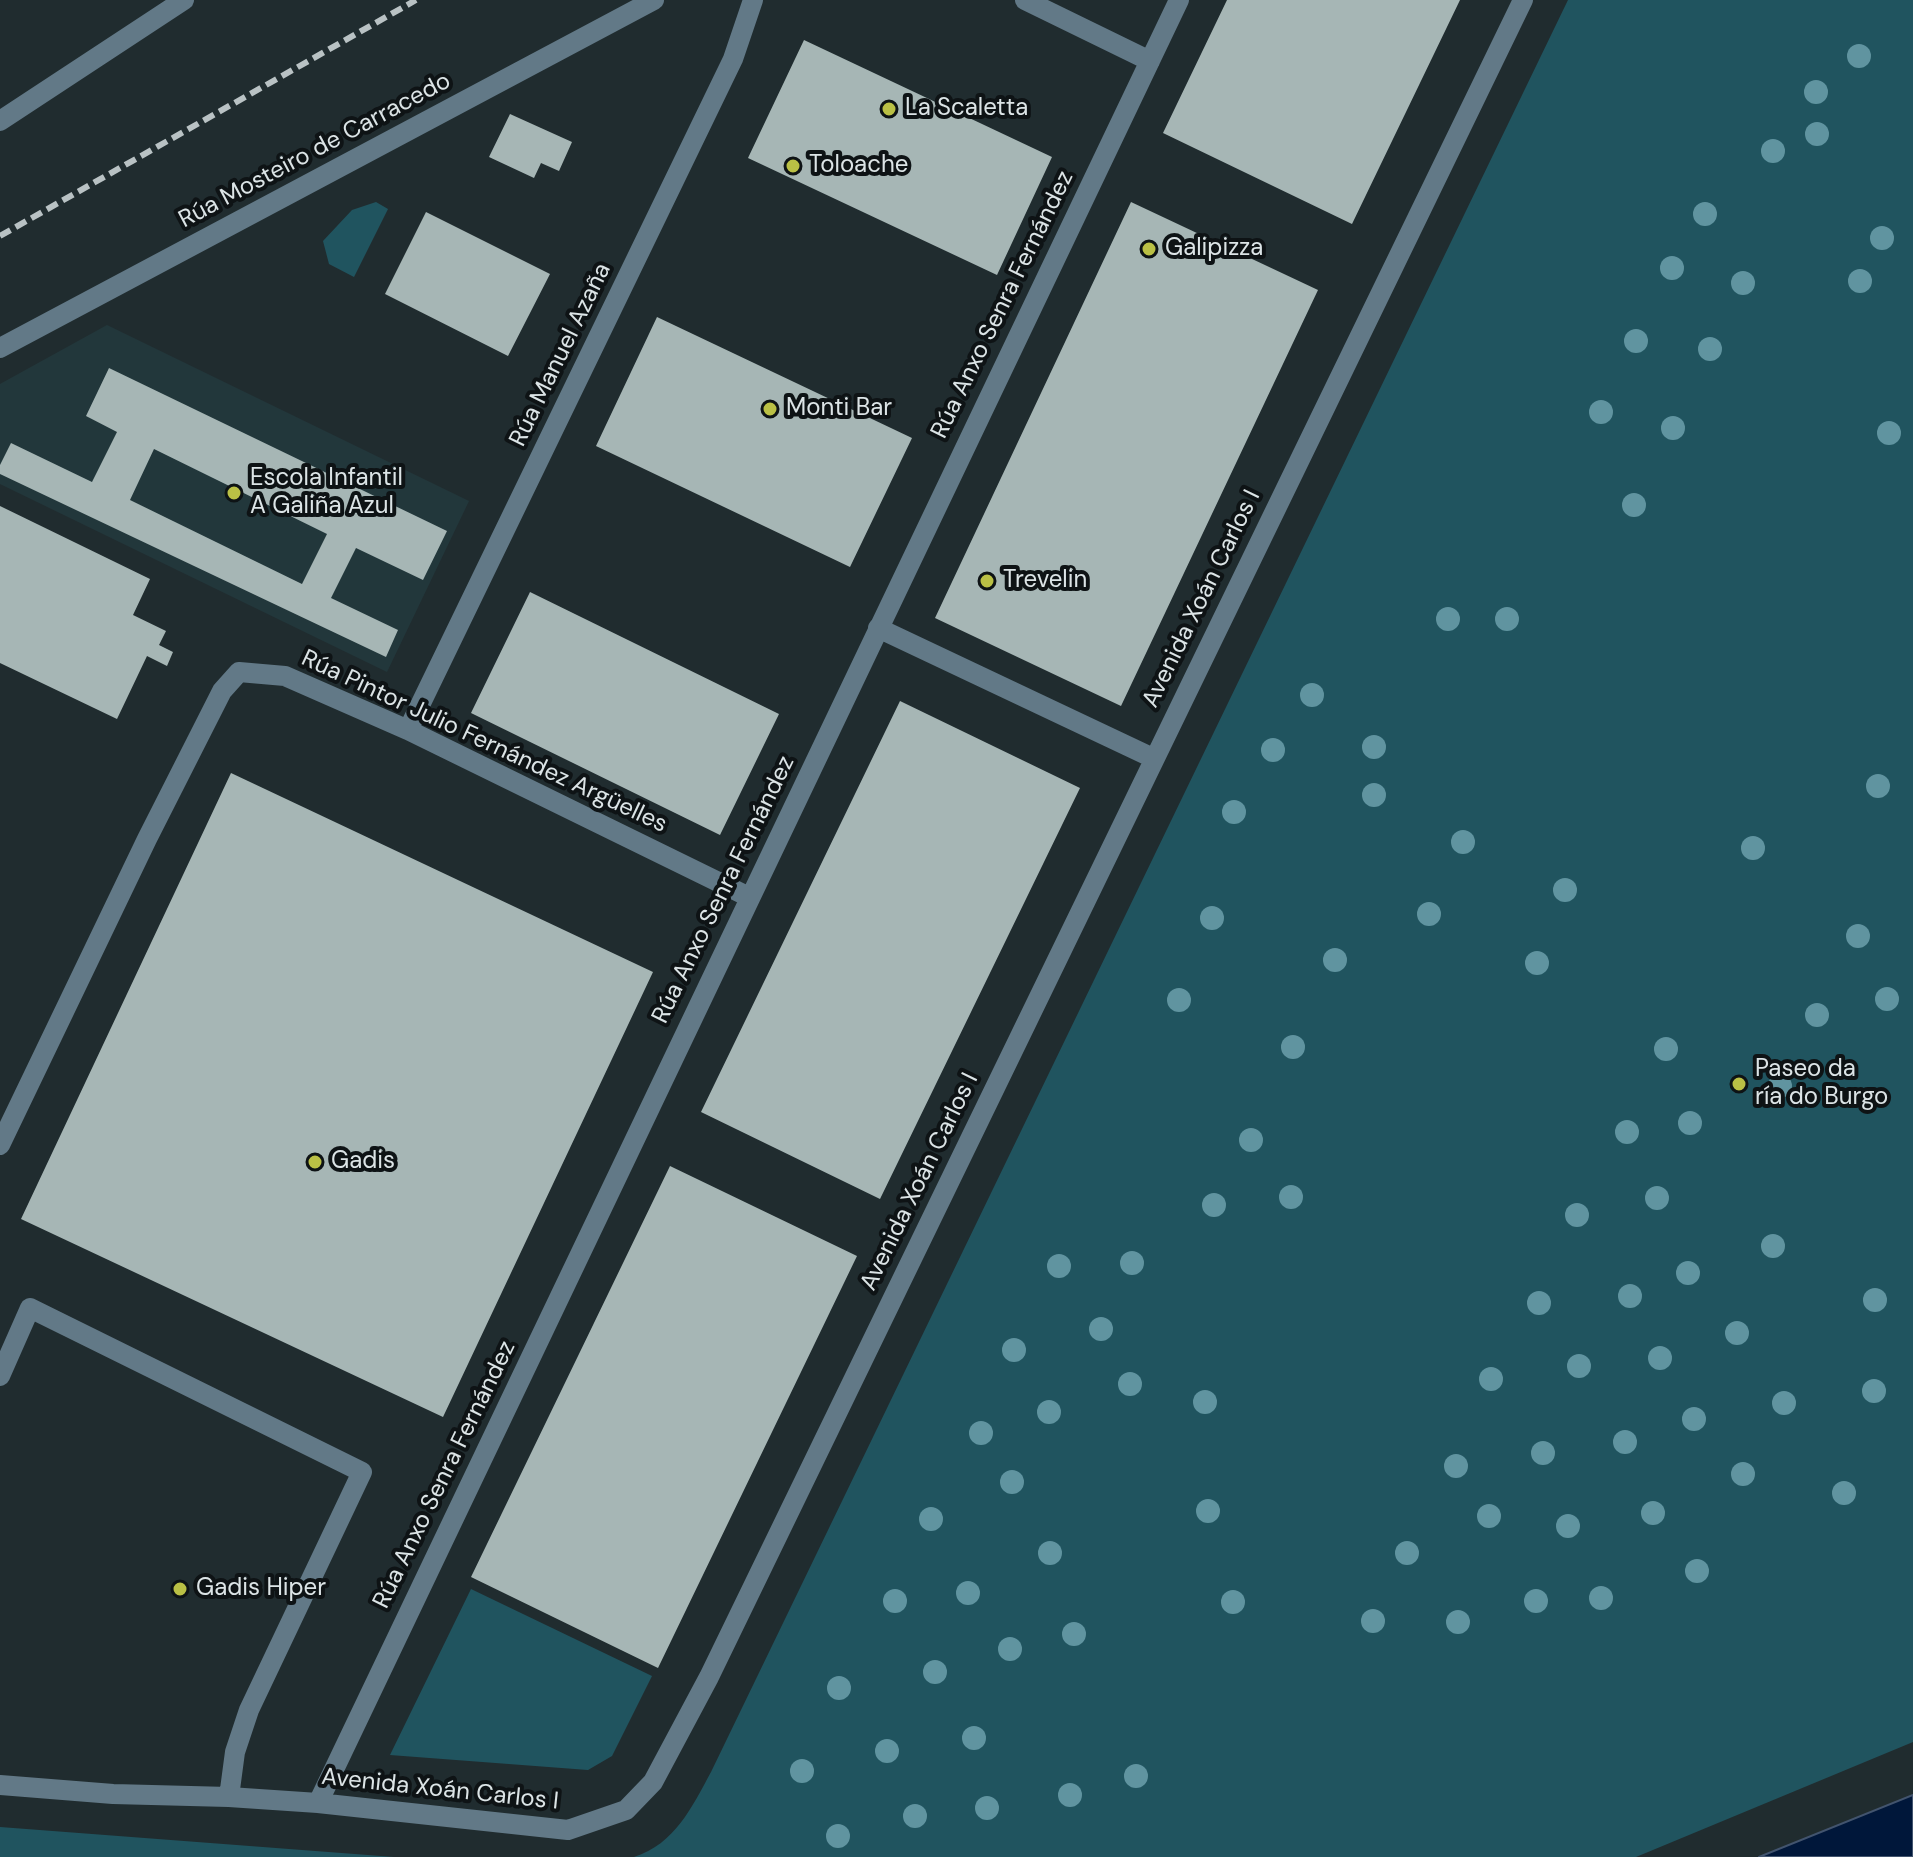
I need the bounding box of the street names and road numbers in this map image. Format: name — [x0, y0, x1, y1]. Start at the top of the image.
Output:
street label: Rúa Mosteiro de Carracedo — [174, 67, 456, 235]
street label: Rúa Anxo Senra Fernández — [926, 167, 1080, 443]
street label: Rúa Manuel Azaña — [504, 259, 618, 451]
street label: Avenida Xoán Carlos I — [1137, 486, 1267, 712]
street label: Rúa Pintor Julio Fernández Argüelles — [297, 644, 671, 840]
street label: Rúa Anxo Senra Fernández — [647, 752, 801, 1028]
street label: Avenida Xoán Carlos I — [855, 1069, 985, 1295]
street label: Rúa Anxo Senra Fernández — [368, 1337, 522, 1613]
street label: Avenida Xoán Carlos I — [320, 1763, 560, 1817]

